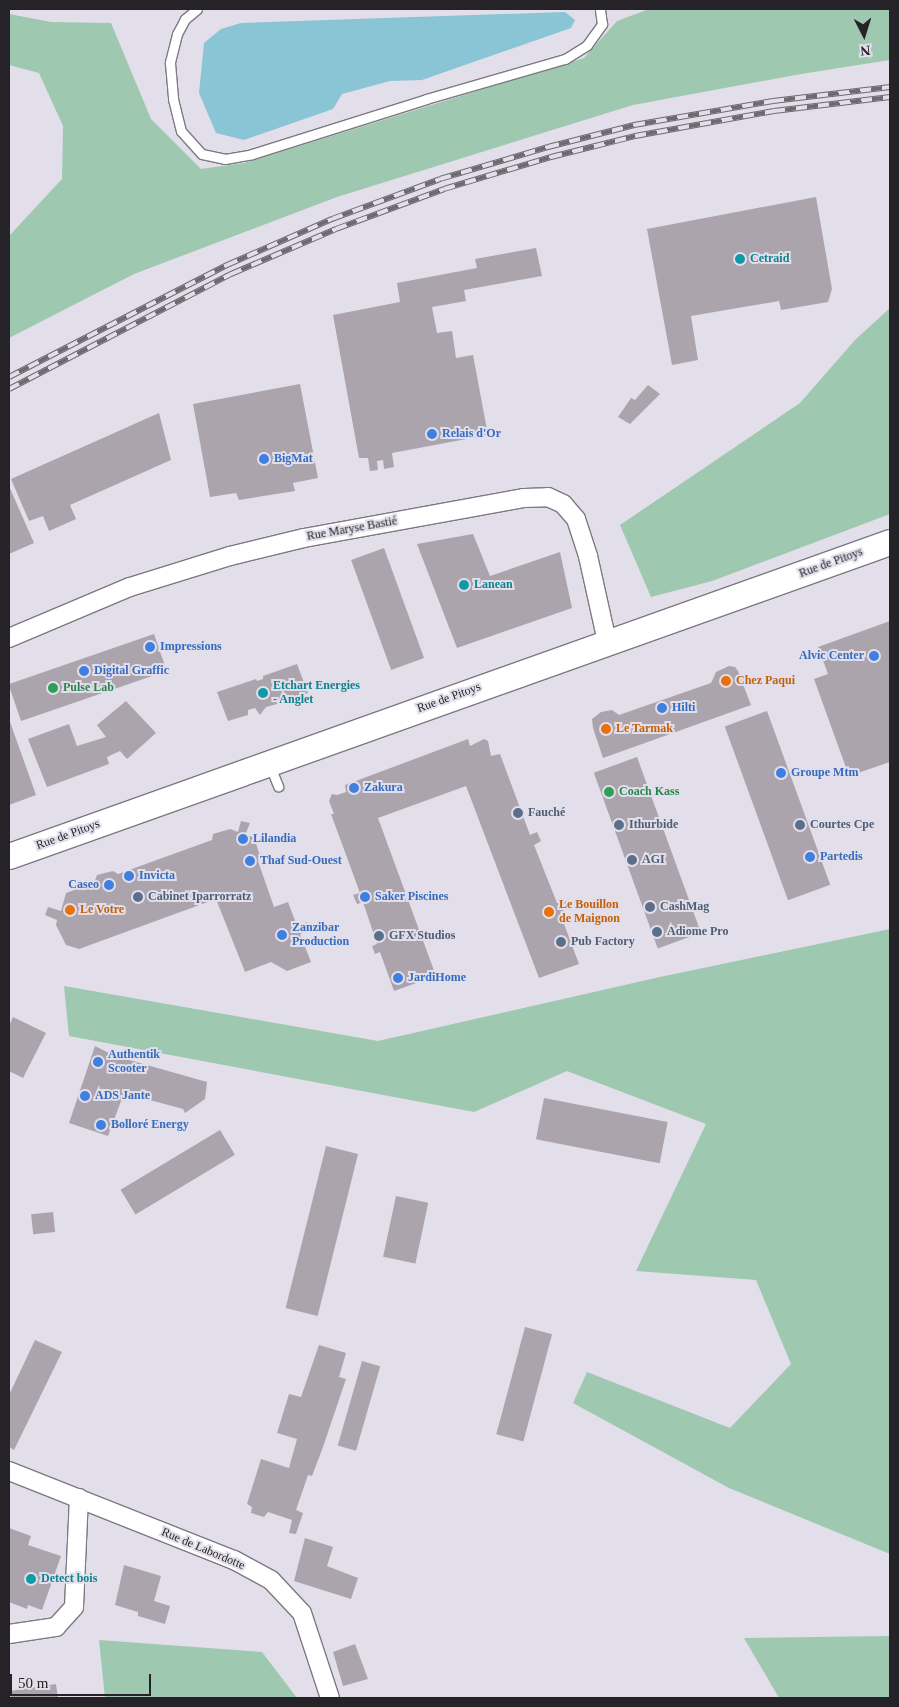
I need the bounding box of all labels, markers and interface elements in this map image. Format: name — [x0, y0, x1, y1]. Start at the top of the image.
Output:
north arrow — [839, 10, 889, 60]
text: N — [860, 43, 871, 58]
place label: Cetraid — [750, 252, 789, 266]
marker: Cetraid — [734, 253, 746, 265]
place label: Relais d'Or — [442, 427, 501, 441]
marker: Relais d'Or — [426, 428, 438, 440]
place label: BigMat — [274, 452, 313, 466]
marker: BigMat — [258, 453, 270, 465]
street label: Rue Maryse Bastié — [306, 514, 398, 544]
street label: Rue de Pitoys — [797, 545, 865, 581]
place label: Lanean — [474, 578, 513, 592]
marker: Lanean — [458, 579, 470, 591]
place label: Impressions — [160, 640, 222, 654]
marker: Impressions — [144, 641, 156, 653]
place label: Alvic Center — [799, 649, 864, 663]
marker: Alvic Center — [868, 650, 880, 662]
place label: Digital Graffic — [94, 664, 169, 678]
marker: Digital Graffic — [78, 665, 90, 677]
place label: Chez Paqui — [736, 674, 795, 688]
marker: Chez Paqui — [720, 675, 732, 687]
place label: Etchart Energies - Anglet — [273, 679, 360, 707]
street label: Rue de Pitoys — [415, 680, 483, 716]
place label: Pulse Lab — [63, 681, 114, 695]
marker: Pulse Lab — [47, 682, 59, 694]
marker: Etchart Energies - Anglet — [257, 687, 269, 699]
place label: Hilti — [672, 701, 695, 715]
marker: Hilti — [656, 702, 668, 714]
place label: Le Tarmak — [616, 722, 673, 736]
marker: Le Tarmak — [600, 723, 612, 735]
place label: Groupe Mtm — [791, 766, 858, 780]
marker: Groupe Mtm — [775, 767, 787, 779]
place label: Zakura — [364, 781, 403, 795]
marker: Zakura — [348, 782, 360, 794]
place label: Coach Kass — [619, 785, 679, 799]
marker: Coach Kass — [603, 786, 615, 798]
place label: Fauché — [528, 806, 565, 820]
marker: Fauché — [512, 807, 524, 819]
street label: Rue de Pitoys — [34, 817, 102, 853]
place label: Ithurbide — [629, 818, 678, 832]
place label: Courtes Cpe — [810, 818, 874, 832]
marker: Ithurbide — [613, 819, 625, 831]
marker: Courtes Cpe — [794, 819, 806, 831]
place label: Lilandia — [253, 832, 296, 846]
marker: Lilandia — [237, 833, 249, 845]
place label: Partedis — [820, 850, 863, 864]
marker: Partedis — [804, 851, 816, 863]
place label: AGI — [642, 853, 665, 867]
place label: Thaf Sud-Ouest — [260, 854, 342, 868]
marker: AGI — [626, 854, 638, 866]
marker: Thaf Sud-Ouest — [244, 855, 256, 867]
place label: Invicta — [139, 869, 175, 883]
marker: Invicta — [123, 870, 135, 882]
place label: Caseo — [68, 878, 99, 892]
marker: Caseo — [103, 879, 115, 891]
place label: Cabinet Iparrorratz — [148, 890, 251, 904]
place label: Saker Piscines — [375, 890, 449, 904]
marker: Cabinet Iparrorratz — [132, 891, 144, 903]
marker: Saker Piscines — [359, 891, 371, 903]
place label: Le Bouillon de Maignon — [559, 898, 620, 926]
place label: CashMag — [660, 900, 709, 914]
marker: CashMag — [644, 901, 656, 913]
place label: Le Votre — [80, 903, 124, 917]
marker: Le Votre — [64, 904, 76, 916]
marker: Le Bouillon de Maignon — [543, 906, 555, 918]
place label: Zanzibar Production — [292, 921, 349, 949]
place label: Adiome Pro — [667, 925, 728, 939]
marker: Adiome Pro — [651, 926, 663, 938]
marker: Zanzibar Production — [276, 929, 288, 941]
place label: GFX Studios — [389, 929, 455, 943]
marker: GFX Studios — [373, 930, 385, 942]
place label: Pub Factory — [571, 935, 635, 949]
marker: Pub Factory — [555, 936, 567, 948]
place label: JardiHome — [408, 971, 466, 985]
marker: JardiHome — [392, 972, 404, 984]
place label: Authentik Scooter — [108, 1048, 160, 1076]
marker: Authentik Scooter — [92, 1056, 104, 1068]
place label: ADS Jante — [95, 1089, 150, 1103]
marker: ADS Jante — [79, 1090, 91, 1102]
place label: Bolloré Energy — [111, 1118, 189, 1132]
marker: Bolloré Energy — [95, 1119, 107, 1131]
street label: Rue de Labordotte — [159, 1525, 247, 1573]
place label: Detect bois — [41, 1572, 97, 1586]
marker: Detect bois — [25, 1573, 37, 1585]
scale bar — [12, 1664, 154, 1696]
text: 50 m — [18, 1675, 48, 1691]

